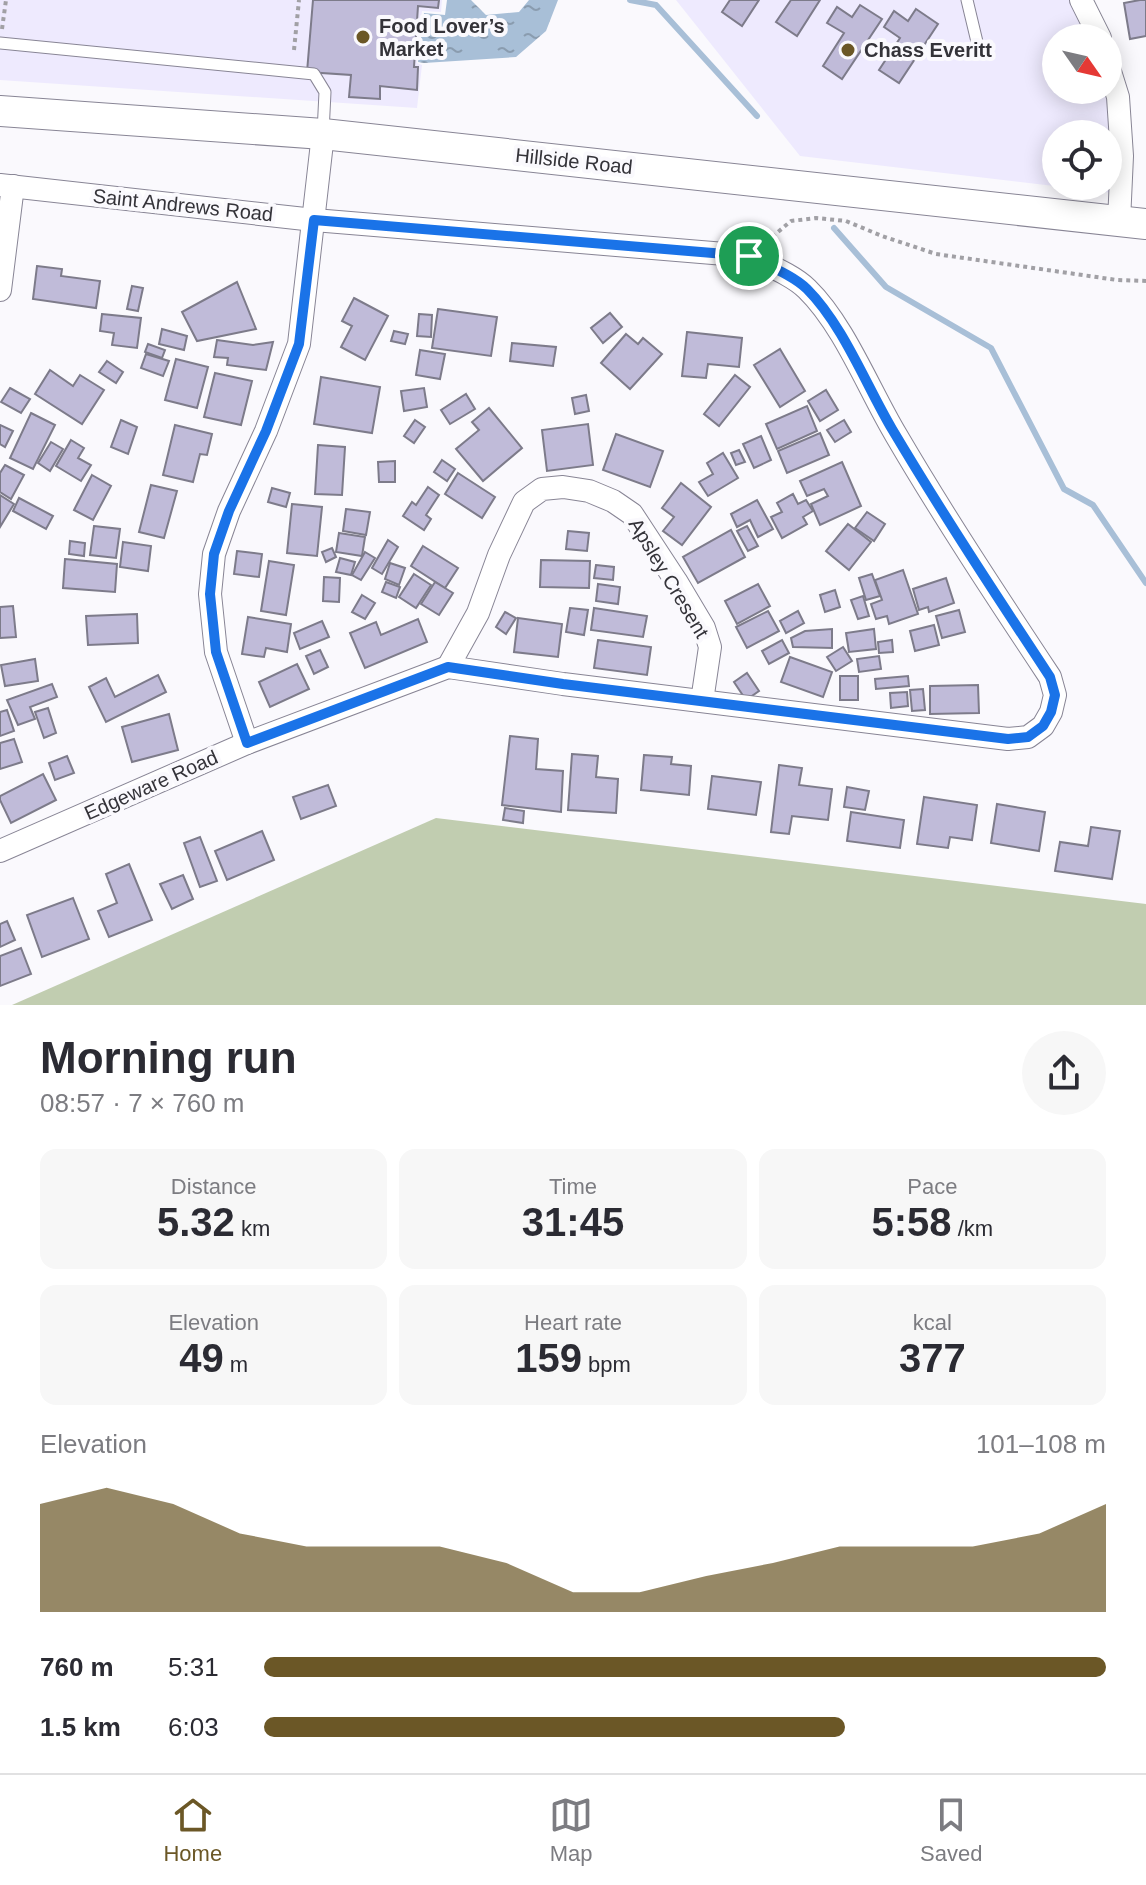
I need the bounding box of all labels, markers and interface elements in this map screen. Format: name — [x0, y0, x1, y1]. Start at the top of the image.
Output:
place label: Food Lover’s Market — [379, 15, 505, 60]
north arrow — [1042, 24, 1122, 104]
map controls — [1042, 24, 1122, 200]
marker: Food Lover’s Market — [354, 28, 372, 46]
place label: Chass Everitt — [864, 39, 992, 61]
marker: Chass Everitt — [839, 41, 857, 59]
button: locate — [1042, 120, 1122, 200]
street label: Hillside Road — [514, 144, 634, 178]
street label: Saint Andrews Road — [92, 185, 274, 225]
pin — [715, 222, 783, 290]
icon: arrive — [727, 234, 771, 278]
street label: Apsley Cresent — [625, 514, 714, 642]
street label: Edgeware Road — [81, 746, 221, 824]
button: share — [1022, 1031, 1106, 1115]
text: Morning run — [40, 1033, 297, 1082]
text: 08:57 · 7 × 760 m — [40, 1088, 245, 1118]
text: Distance — [171, 1174, 256, 1199]
text: Time — [549, 1174, 597, 1199]
text: Pace — [907, 1174, 957, 1199]
text: 5.32 — [157, 1200, 235, 1244]
text: 31:45 — [522, 1200, 624, 1244]
text: 5:58 — [872, 1200, 952, 1244]
text: km — [235, 1216, 270, 1241]
text: /km — [952, 1216, 993, 1241]
text: Elevation — [168, 1310, 259, 1335]
text: Heart rate — [524, 1310, 622, 1335]
text: kcal — [913, 1310, 952, 1335]
text: 49 — [179, 1336, 224, 1380]
text: 159 — [515, 1336, 582, 1380]
text: 377 — [899, 1336, 966, 1380]
text: m — [224, 1352, 248, 1377]
text: bpm — [582, 1352, 631, 1377]
text: Elevation — [40, 1429, 147, 1459]
text: 101–108 m — [976, 1429, 1106, 1459]
text: 760 m — [40, 1652, 114, 1682]
text: 5:31 — [168, 1652, 219, 1682]
text: 1.5 km — [40, 1712, 121, 1742]
text: 6:03 — [168, 1712, 219, 1742]
tab: Home — [163, 1793, 222, 1867]
tab: Map — [549, 1793, 593, 1867]
tab: Saved — [920, 1793, 983, 1867]

